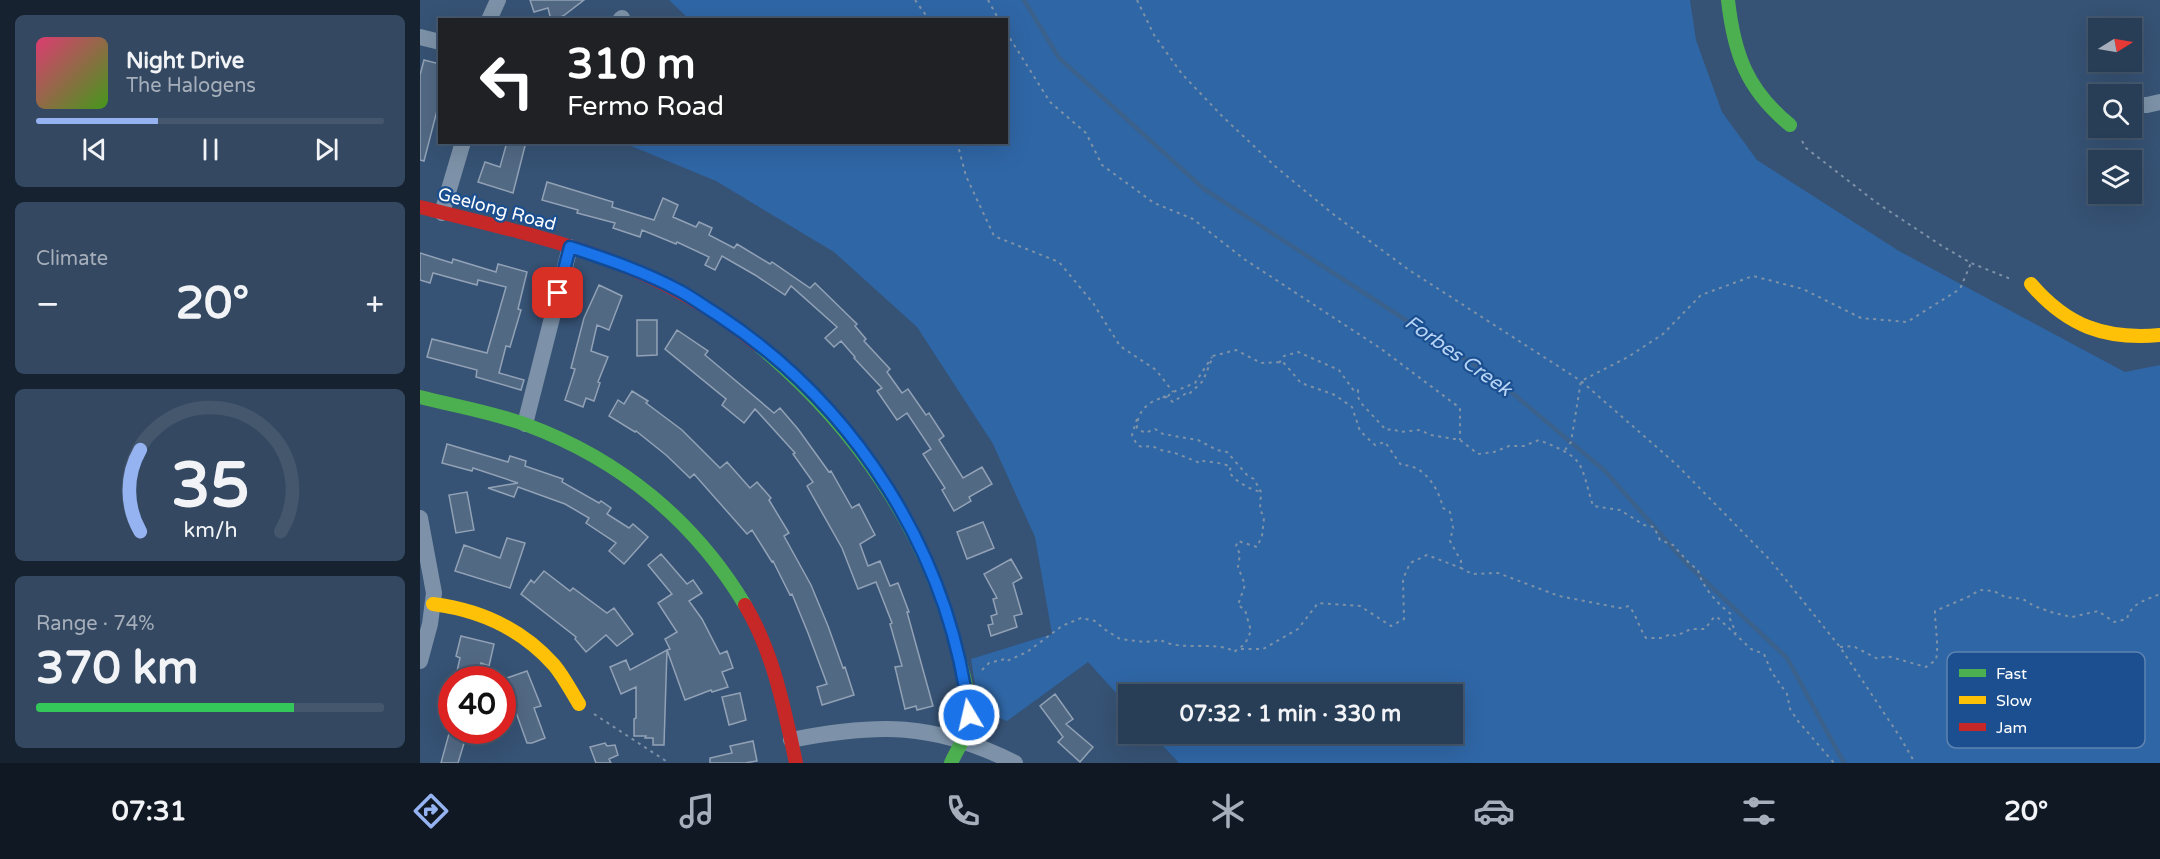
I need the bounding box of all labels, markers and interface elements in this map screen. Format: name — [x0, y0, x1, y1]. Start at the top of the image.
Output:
north arrow — [2088, 18, 2142, 72]
map controls — [2088, 18, 2142, 204]
text: 310 m — [567, 39, 696, 90]
icon: left — [468, 42, 546, 120]
text: Night Drive — [126, 48, 244, 74]
text: The Halogens — [126, 74, 256, 98]
button: search — [2088, 84, 2142, 138]
text: Fermo Road — [567, 90, 724, 123]
icon: previous — [78, 133, 111, 166]
icon: pause — [194, 133, 227, 166]
icon: next — [310, 133, 343, 166]
button: layers — [2088, 150, 2142, 204]
street label: Geelong Road — [435, 183, 559, 235]
text: Climate — [36, 247, 108, 271]
pin — [532, 267, 583, 318]
icon: arrive — [541, 276, 574, 309]
text: 20° — [176, 277, 249, 331]
text: − — [36, 285, 60, 324]
text: + — [365, 285, 384, 324]
water label: Forbes Creek — [1400, 310, 1518, 403]
text: 35 — [171, 449, 249, 524]
text: km/h — [183, 517, 237, 543]
text: Range · 74% — [36, 612, 155, 636]
text: 370 km — [36, 642, 198, 696]
legend — [1947, 652, 2145, 748]
text: Fast — [1996, 664, 2027, 684]
speed limit sign: 40 — [438, 666, 516, 744]
position arrow — [937, 683, 1001, 747]
text: Slow — [1996, 691, 2032, 711]
text: 07:32 · 1 min · 330 m — [1180, 701, 1401, 727]
text: Jam — [1996, 718, 2027, 738]
icon: directions — [410, 790, 452, 832]
icon: music — [676, 790, 718, 832]
icon: phone — [942, 790, 984, 832]
icon: climate — [1207, 790, 1249, 832]
icon: car — [1473, 790, 1515, 832]
icon: filters — [1738, 790, 1780, 832]
text: 07:31 — [112, 795, 187, 828]
text: 20° — [2004, 795, 2048, 828]

